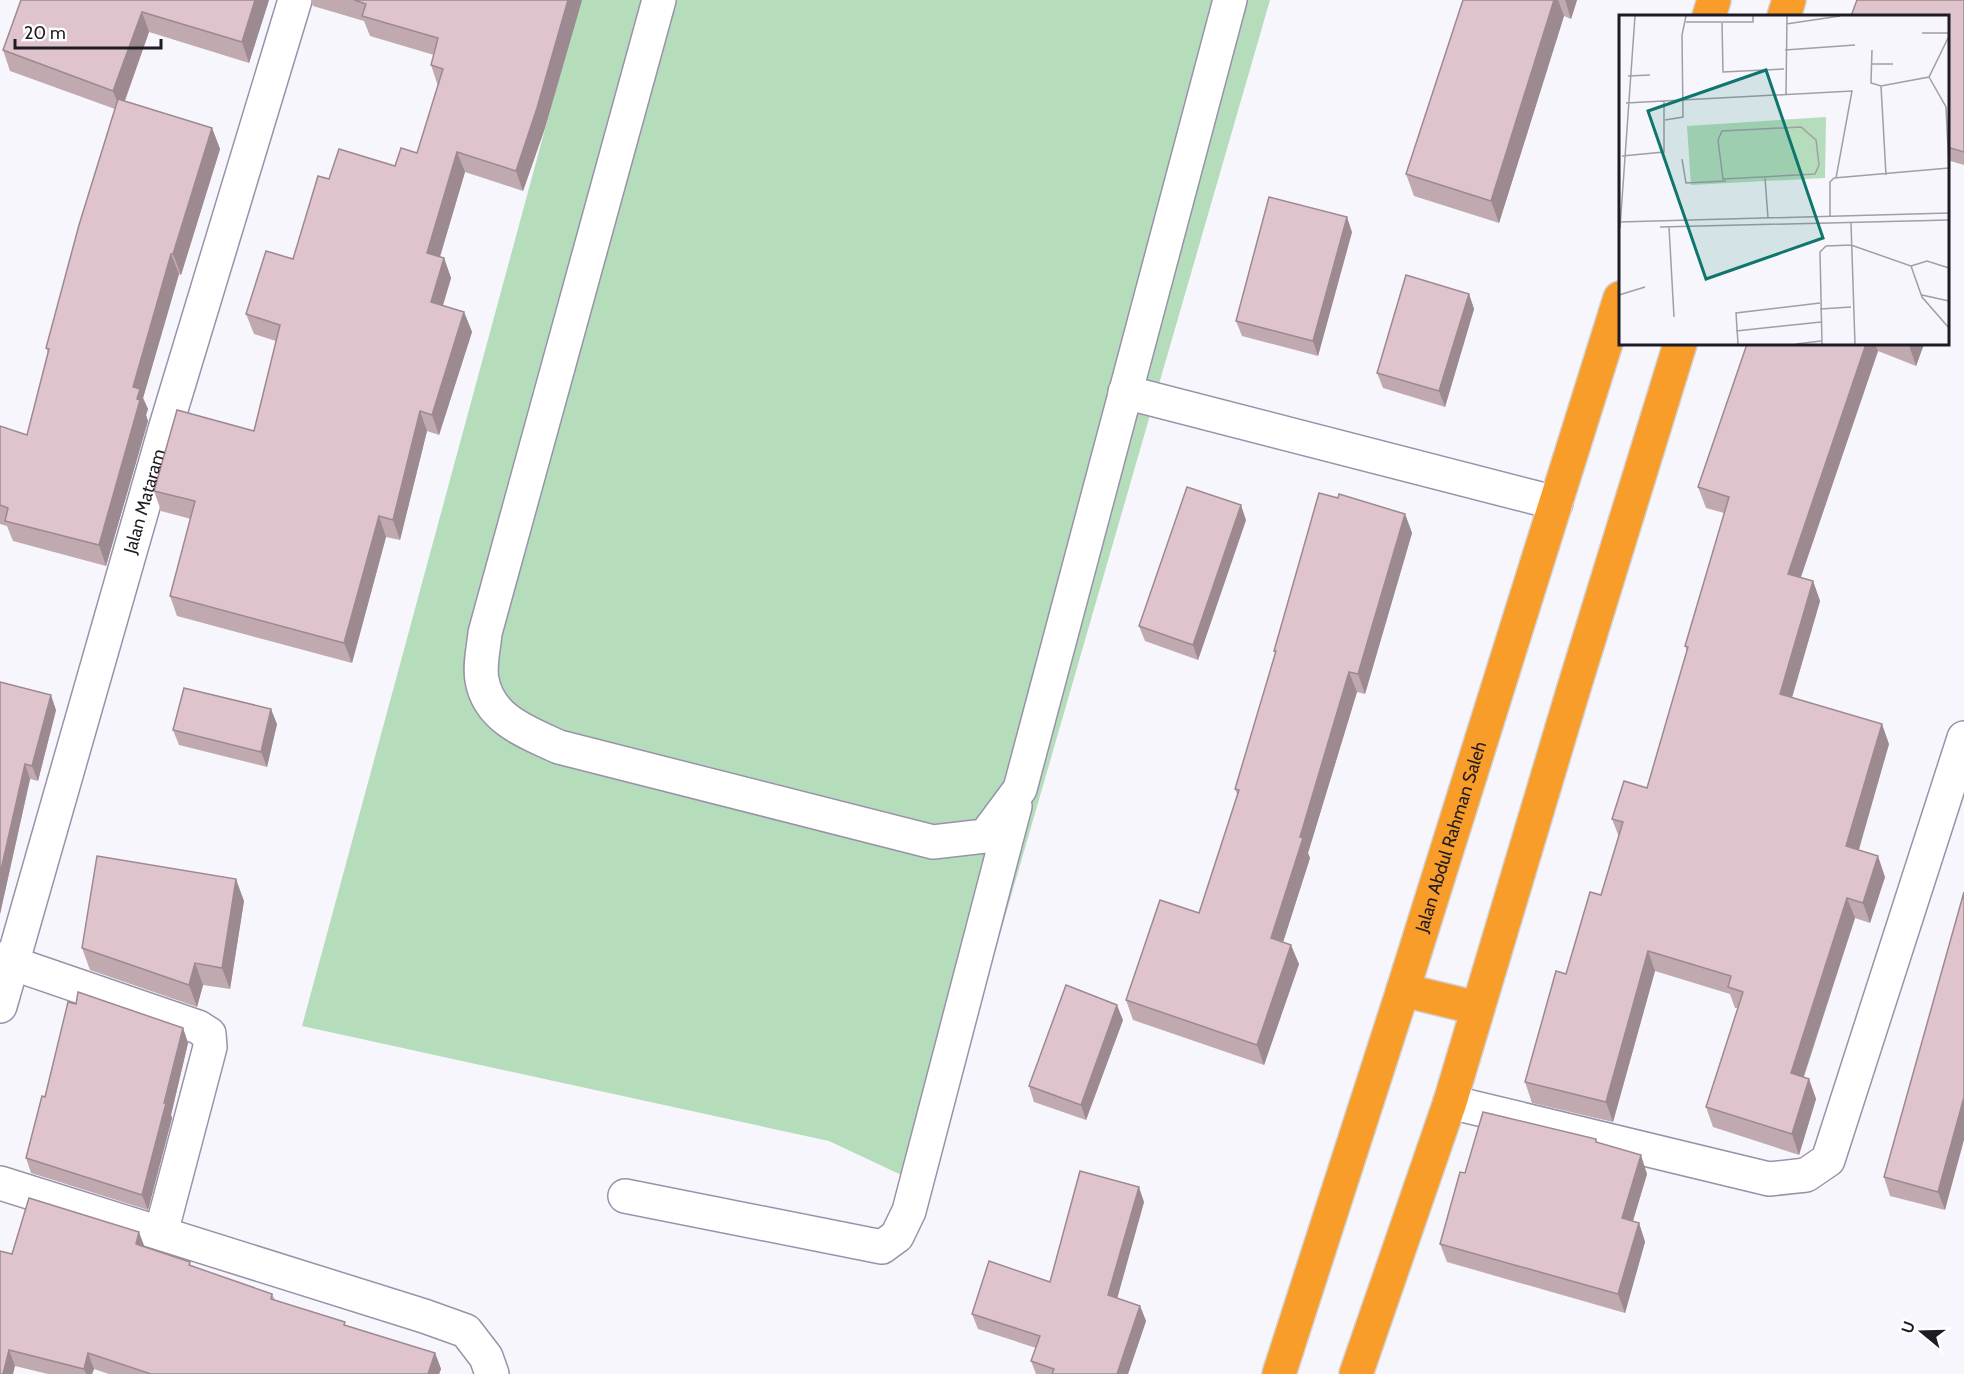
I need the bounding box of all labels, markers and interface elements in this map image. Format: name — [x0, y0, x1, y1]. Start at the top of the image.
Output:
scale bar — [15, 12, 160, 50]
inset map — [1619, 15, 1949, 345]
text: 20 m — [24, 22, 66, 44]
street label: Jalan Mataram — [119, 446, 170, 557]
street label: Jalan Abdul Rahman Saleh — [1410, 739, 1491, 936]
north arrow — [1892, 1302, 1952, 1362]
text: U — [1897, 1319, 1919, 1336]

